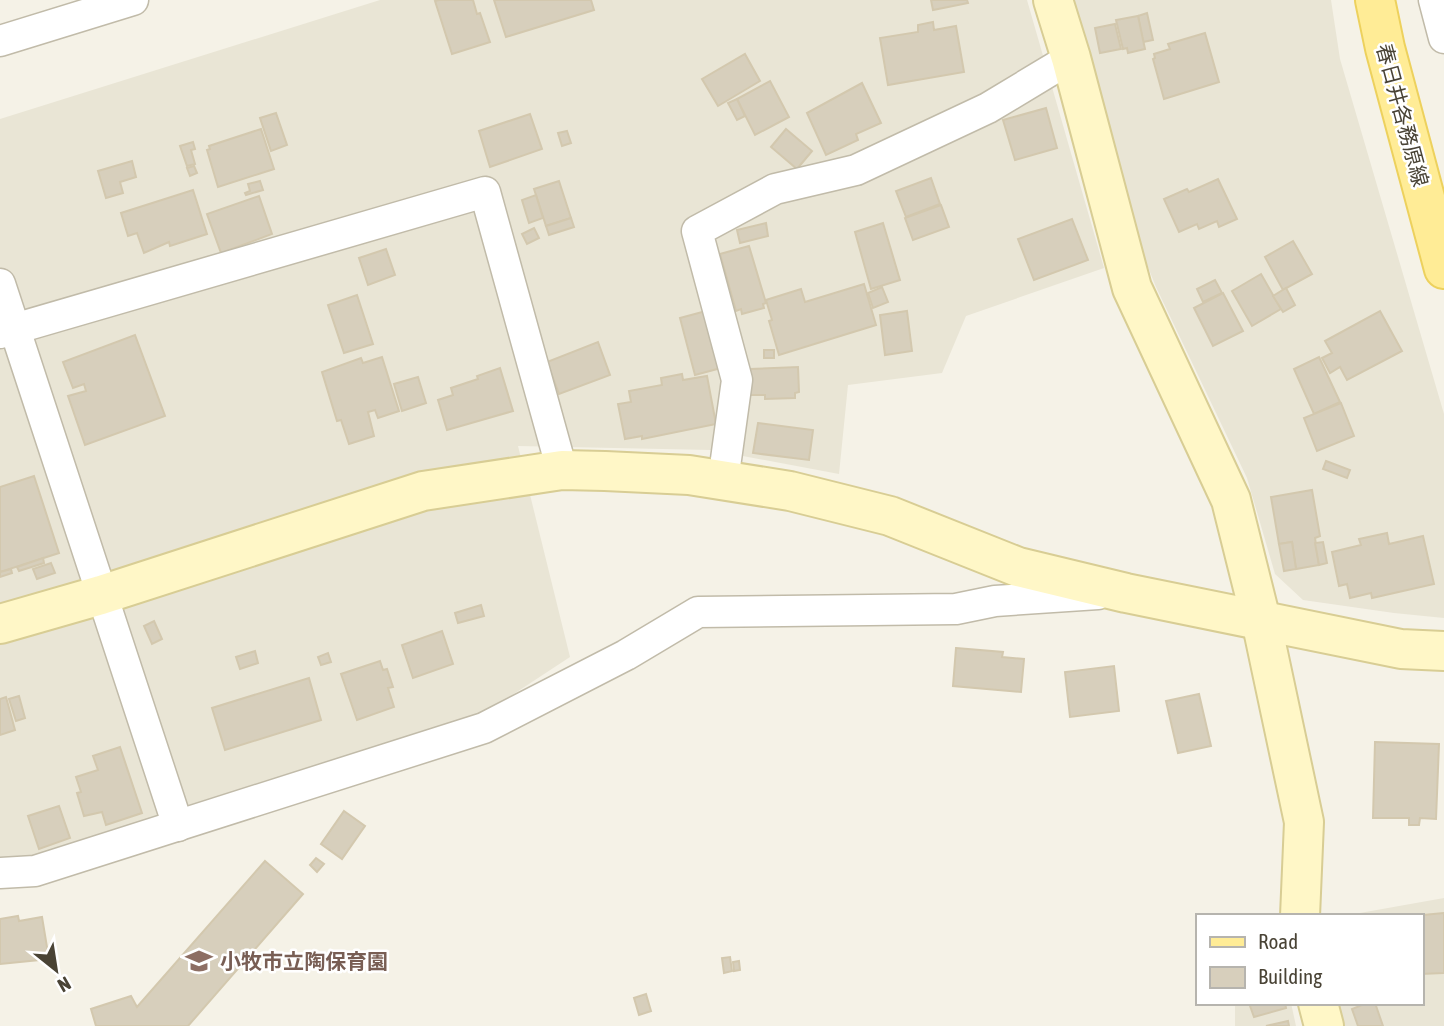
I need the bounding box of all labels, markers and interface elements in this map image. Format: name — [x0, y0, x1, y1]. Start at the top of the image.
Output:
street label: 春日井各務原線 — [1372, 41, 1434, 189]
legend — [1196, 914, 1423, 1005]
text: Road — [1258, 929, 1298, 953]
north arrow — [21, 935, 91, 1005]
school or university icon: 小牧市立陶保育園 — [184, 946, 214, 976]
place label: 小牧市立陶保育園 — [220, 949, 388, 973]
text: Building — [1258, 964, 1322, 988]
text: N — [54, 972, 75, 997]

